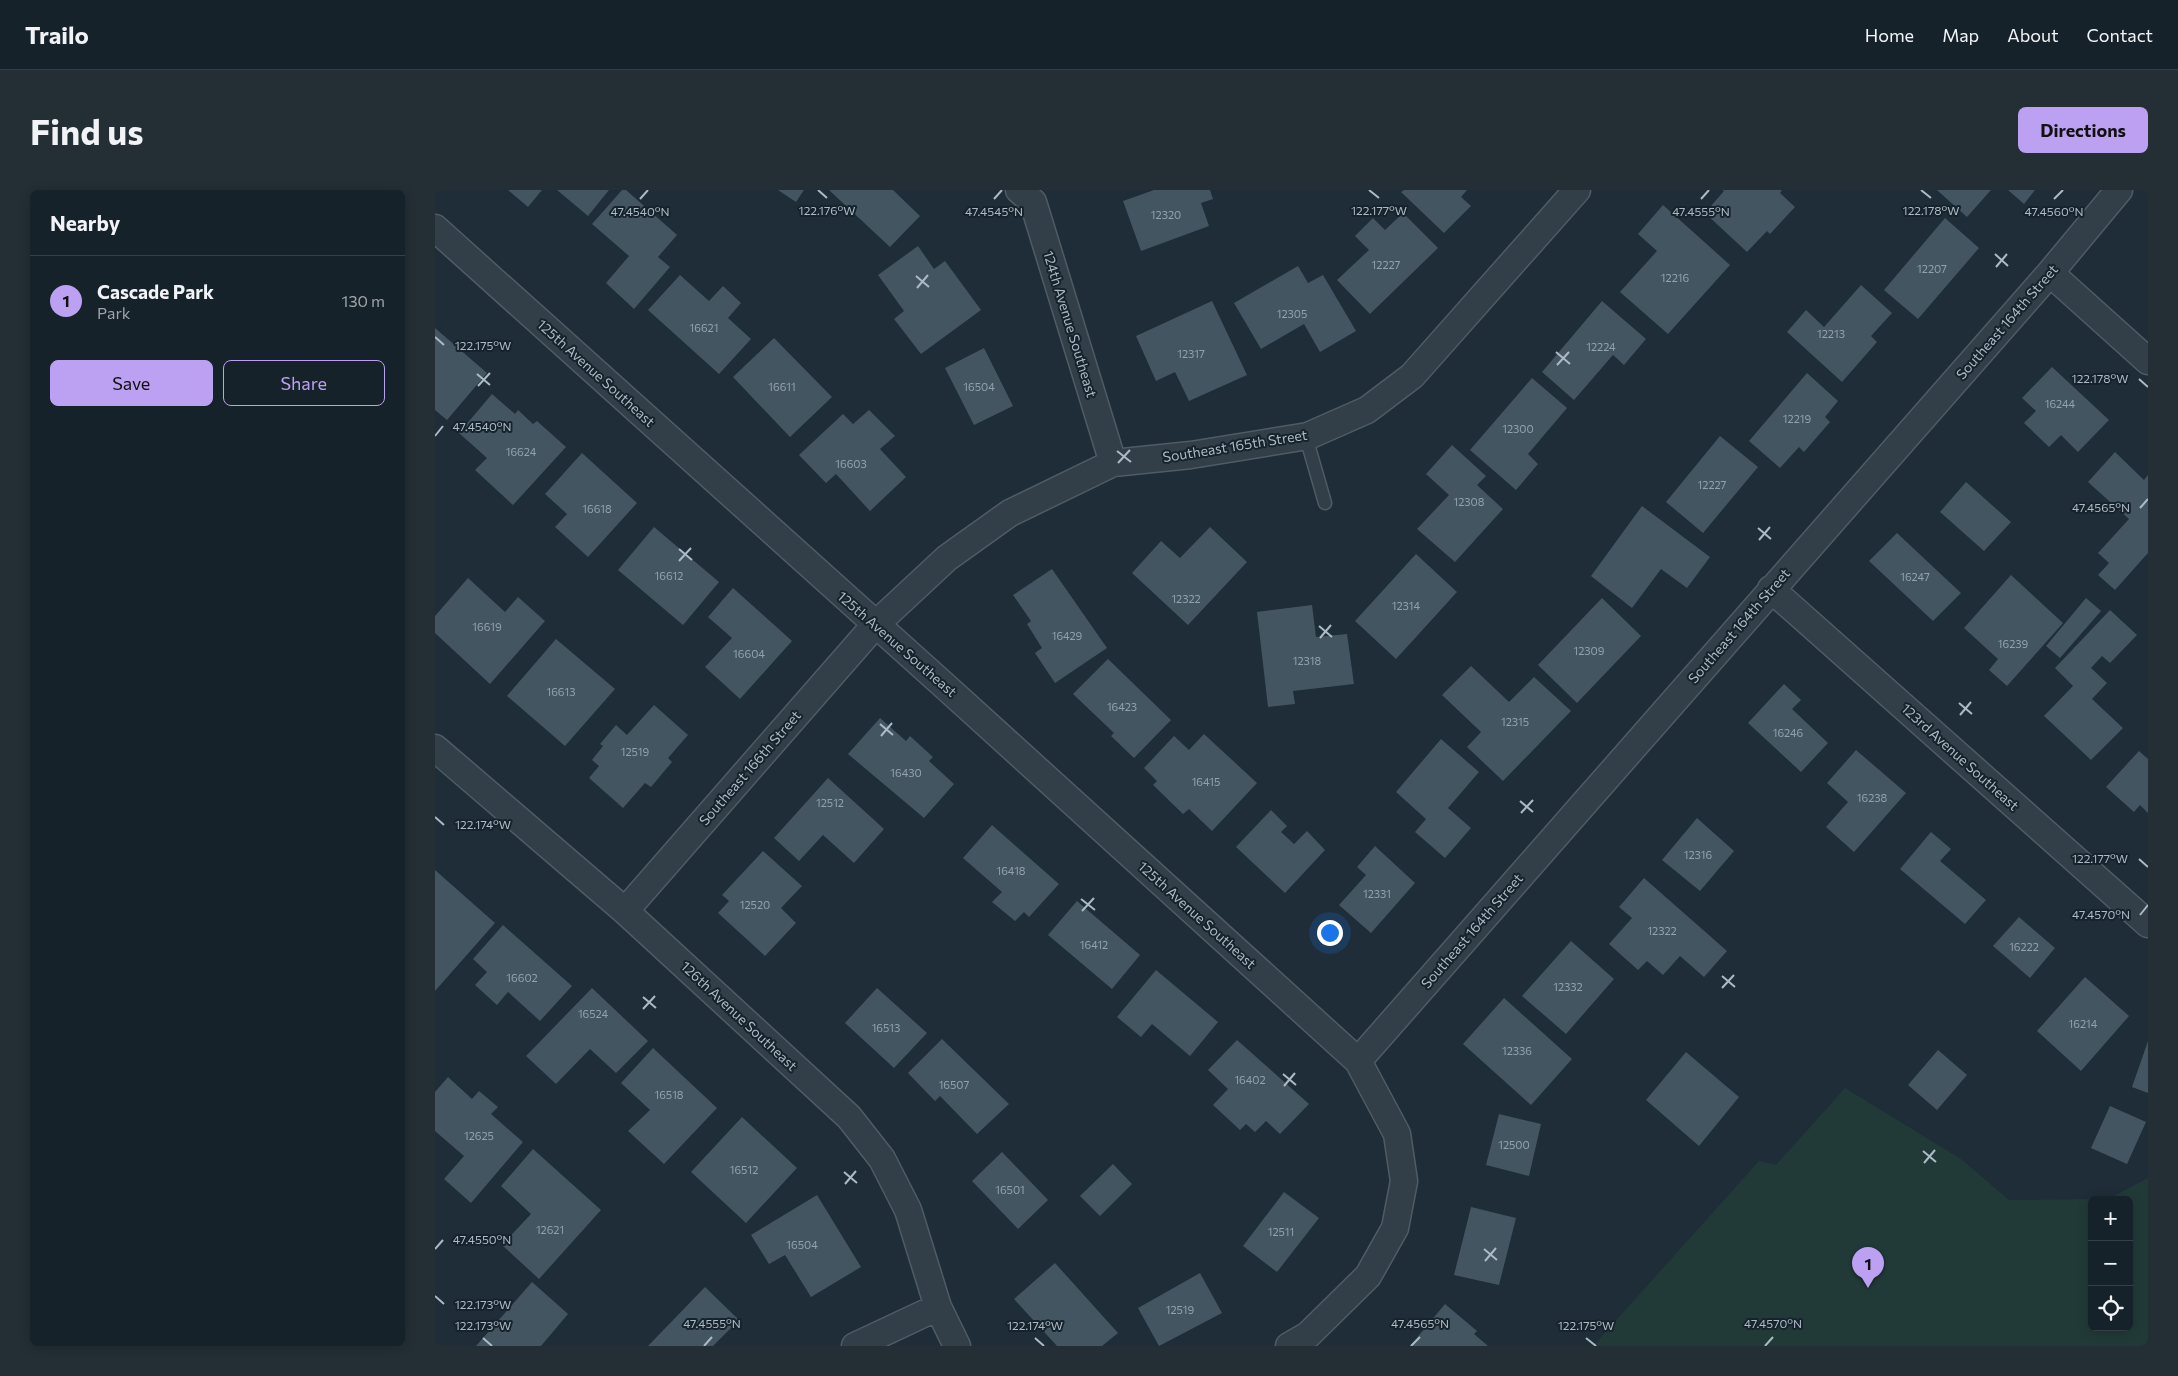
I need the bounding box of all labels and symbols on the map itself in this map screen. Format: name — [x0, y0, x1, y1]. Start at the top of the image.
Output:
text: 122.176°W — [799, 203, 855, 217]
text: 122.177°W — [1351, 203, 1407, 217]
text: 122.178°W — [1903, 203, 1959, 217]
text: 47.4540°N — [611, 204, 669, 218]
text: 47.4545°N — [965, 204, 1023, 218]
text: 47.4555°N — [1672, 204, 1730, 218]
text: 47.4560°N — [2024, 204, 2084, 218]
house number: 12320 — [1151, 208, 1181, 221]
street label: 124th Avenue Southeast — [1040, 248, 1101, 400]
house number: 12227 — [1372, 258, 1401, 271]
street label: Southeast 164th Street — [1952, 261, 2061, 383]
house number: 12207 — [1917, 262, 1947, 275]
house number: 12216 — [1661, 271, 1689, 284]
house number: 12305 — [1277, 307, 1307, 320]
street label: 125th Avenue Southeast — [534, 315, 659, 430]
house number: 16621 — [690, 321, 718, 334]
house number: 12213 — [1817, 327, 1845, 340]
text: 122.175°W — [455, 338, 511, 352]
house number: 12224 — [1586, 340, 1616, 353]
house number: 12317 — [1177, 347, 1205, 360]
text: 122.178°W — [2072, 371, 2128, 385]
house number: 16611 — [768, 380, 796, 393]
house number: 16504 — [963, 380, 995, 393]
house number: 16244 — [2045, 397, 2076, 410]
house number: 12219 — [1783, 412, 1811, 425]
text: 47.4540°N — [453, 419, 511, 433]
house number: 12300 — [1502, 422, 1534, 435]
street label: Southeast 165th Street — [1161, 426, 1309, 465]
house number: 16624 — [506, 445, 537, 458]
house number: 16603 — [835, 457, 867, 470]
house number: 12227 — [1698, 478, 1727, 491]
house number: 12308 — [1454, 495, 1485, 508]
text: 47.4565°N — [2072, 500, 2130, 514]
house number: 16618 — [582, 502, 612, 515]
street label: Southeast 164th Street — [1684, 565, 1793, 687]
house number: 16612 — [655, 569, 683, 582]
house number: 16247 — [1900, 570, 1930, 583]
street label: 125th Avenue Southeast — [834, 587, 961, 700]
house number: 12322 — [1171, 592, 1201, 605]
house number: 12314 — [1392, 599, 1421, 612]
house number: 16619 — [472, 620, 502, 633]
house number: 16429 — [1052, 629, 1083, 642]
house number: 16239 — [1998, 637, 2029, 650]
house number: 12309 — [1574, 644, 1605, 657]
house number: 16604 — [733, 647, 765, 660]
house number: 12318 — [1293, 654, 1322, 667]
house number: 16613 — [546, 685, 576, 698]
street label: 123rd Avenue Southeast — [1898, 699, 2023, 814]
house number: 16423 — [1107, 700, 1137, 713]
street label: Southeast 166th Street — [695, 707, 804, 829]
house number: 12315 — [1501, 715, 1529, 728]
house number: 16246 — [1773, 726, 1804, 739]
house number: 12519 — [621, 745, 650, 758]
house number: 16430 — [890, 766, 922, 779]
house number: 16415 — [1192, 775, 1220, 788]
house number: 16238 — [1857, 791, 1888, 804]
house number: 12512 — [816, 796, 844, 809]
text: 122.174°W — [455, 817, 511, 831]
house number: 12316 — [1684, 848, 1713, 861]
text: 122.177°W — [2072, 851, 2128, 865]
street label: 125th Avenue Southeast — [1135, 857, 1260, 972]
house number: 16418 — [996, 864, 1026, 877]
street label: Southeast 164th Street — [1417, 870, 1526, 992]
house number: 12331 — [1363, 887, 1391, 900]
house number: 12520 — [740, 898, 770, 911]
text: 47.4570°N — [2072, 907, 2130, 921]
your location — [1317, 920, 1343, 946]
house number: 12322 — [1647, 924, 1677, 937]
house number: 16412 — [1080, 938, 1108, 951]
house number: 16222 — [2009, 940, 2039, 953]
street label: 126th Avenue Southeast — [678, 957, 801, 1074]
house number: 16602 — [506, 971, 538, 984]
house number: 12332 — [1553, 980, 1583, 993]
house number: 16524 — [578, 1007, 608, 1020]
house number: 16214 — [2069, 1017, 2098, 1030]
house number: 16513 — [872, 1021, 900, 1034]
house number: 12336 — [1502, 1044, 1532, 1057]
house number: 16402 — [1234, 1073, 1266, 1086]
house number: 16507 — [939, 1078, 970, 1091]
house number: 16518 — [654, 1088, 684, 1101]
house number: 12625 — [464, 1129, 494, 1142]
house number: 12500 — [1498, 1138, 1530, 1151]
house number: 16512 — [730, 1163, 758, 1176]
house number: 16501 — [995, 1183, 1025, 1196]
house number: 12621 — [536, 1223, 564, 1236]
house number: 12511 — [1268, 1225, 1294, 1238]
text: 47.4550°N — [453, 1232, 511, 1246]
house number: 16504 — [786, 1238, 818, 1251]
pin: 1 — [1852, 1247, 1884, 1288]
text: 122.173°W — [455, 1297, 511, 1311]
house number: 12519 — [1166, 1303, 1195, 1316]
text: 47.4555°N — [683, 1316, 741, 1330]
text: 47.4565°N — [1391, 1316, 1449, 1330]
text: 47.4570°N — [1744, 1316, 1802, 1330]
text: 122.173°W — [455, 1318, 511, 1332]
text: 122.174°W — [1007, 1318, 1063, 1332]
text: 122.175°W — [1558, 1318, 1614, 1332]

